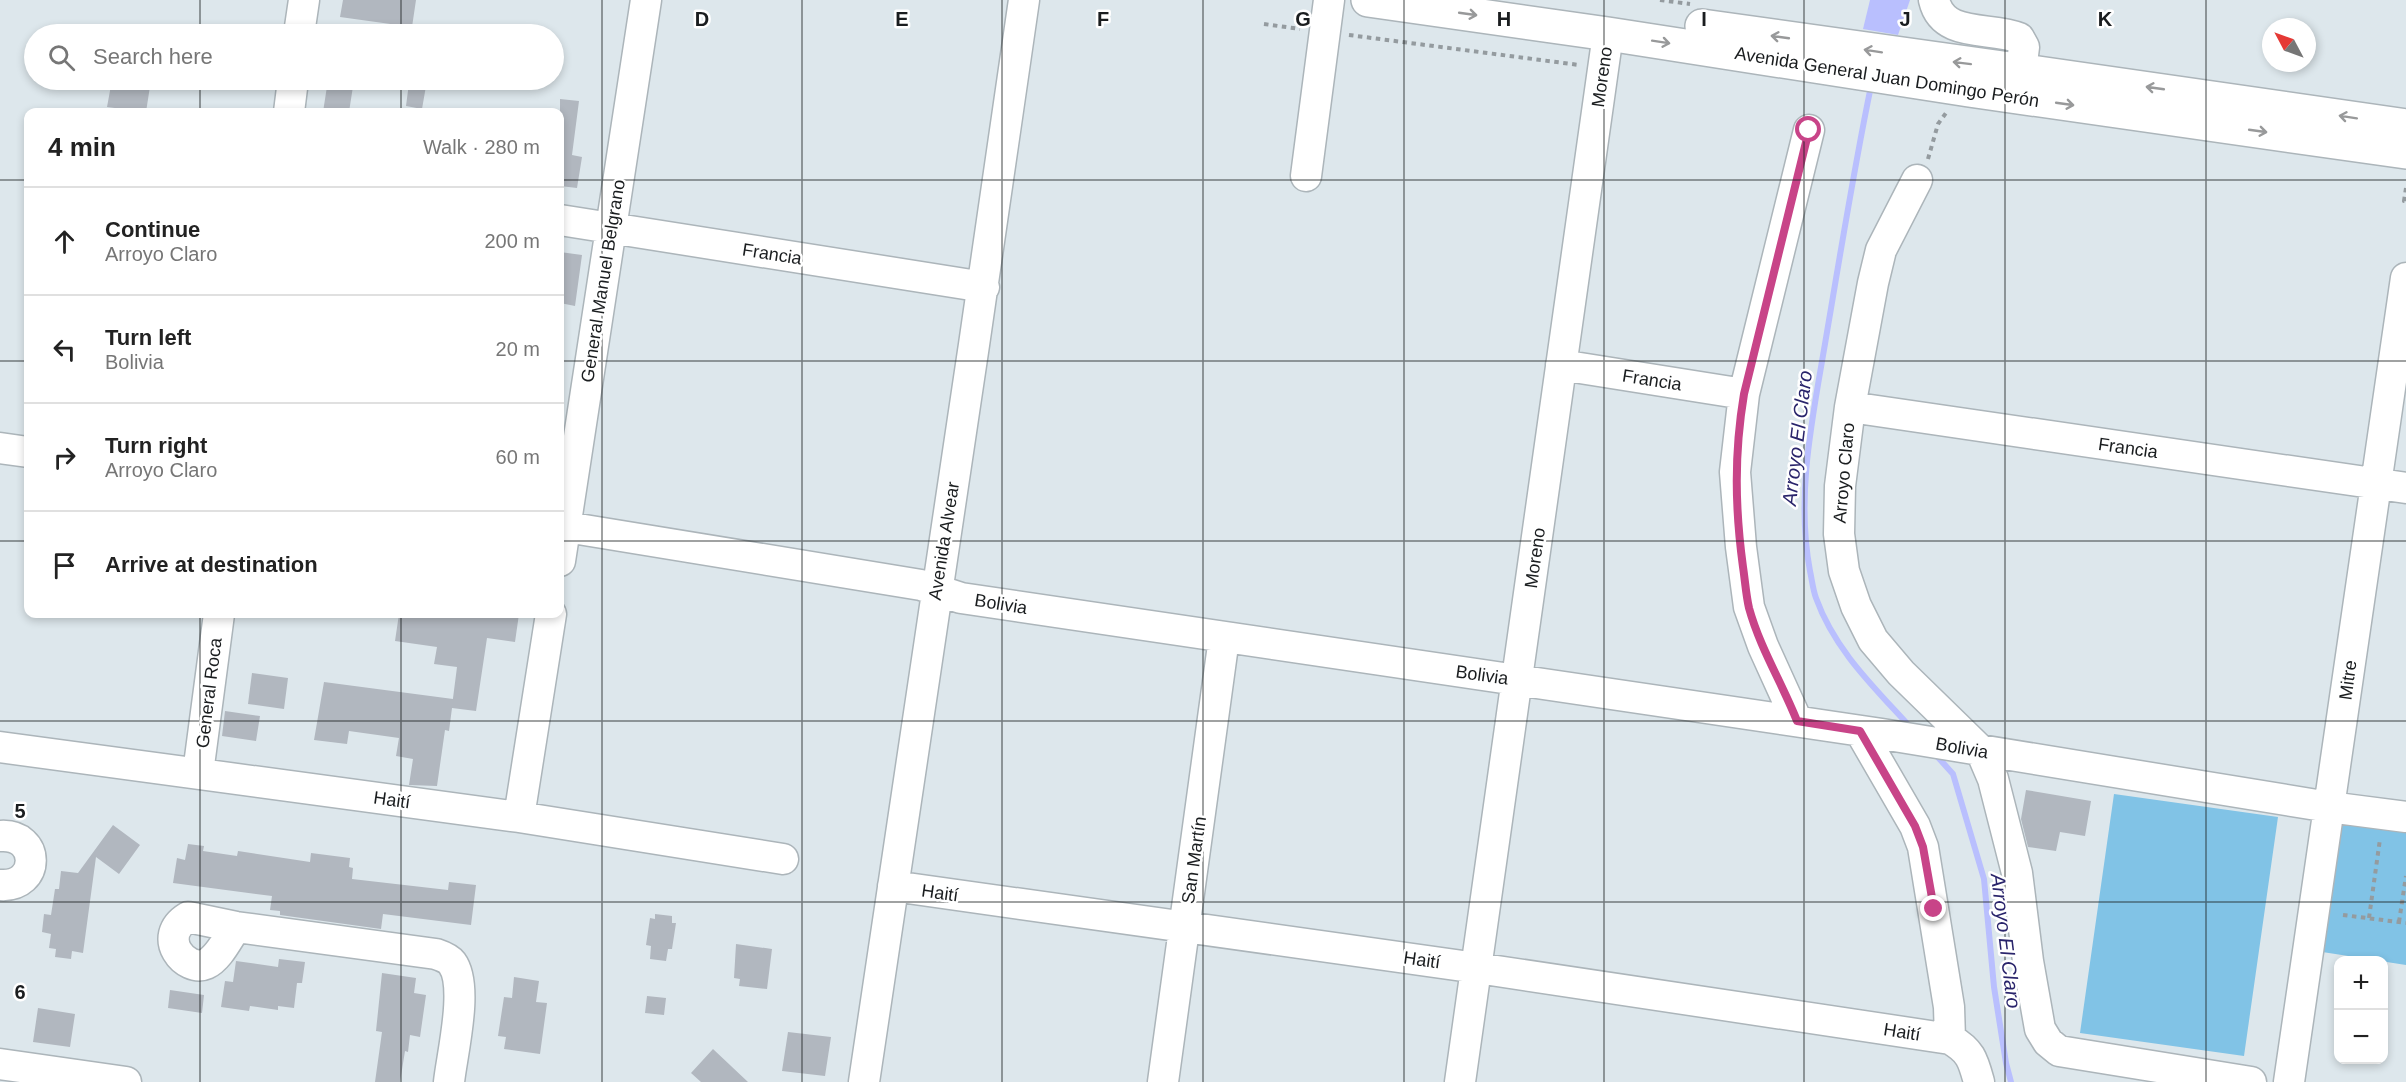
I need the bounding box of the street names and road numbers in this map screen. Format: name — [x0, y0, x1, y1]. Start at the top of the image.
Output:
street label: Avenida General Juan Domingo Perón — [1733, 43, 2041, 111]
street label: Moreno — [1588, 45, 1616, 109]
street label: General Manuel Belgrano — [577, 178, 629, 384]
street label: Francia — [741, 239, 804, 269]
street label: Francia — [1621, 365, 1684, 395]
street label: Arroyo Claro — [1830, 422, 1858, 524]
street label: Francia — [2097, 434, 2160, 462]
street label: Avenida Alvear — [925, 480, 963, 602]
street label: Moreno — [1521, 526, 1549, 590]
street label: Bolivia — [973, 590, 1030, 618]
street label: General Roca — [192, 636, 226, 749]
street label: Mitre — [2335, 659, 2361, 701]
street label: Bolivia — [1454, 661, 1511, 689]
street label: Bolivia — [1934, 734, 1991, 763]
street label: Haití — [372, 788, 412, 812]
street label: San Martín — [1178, 815, 1210, 905]
street label: Haití — [920, 881, 960, 905]
street label: Haití — [1402, 948, 1442, 972]
street label: Haití — [1882, 1019, 1922, 1045]

